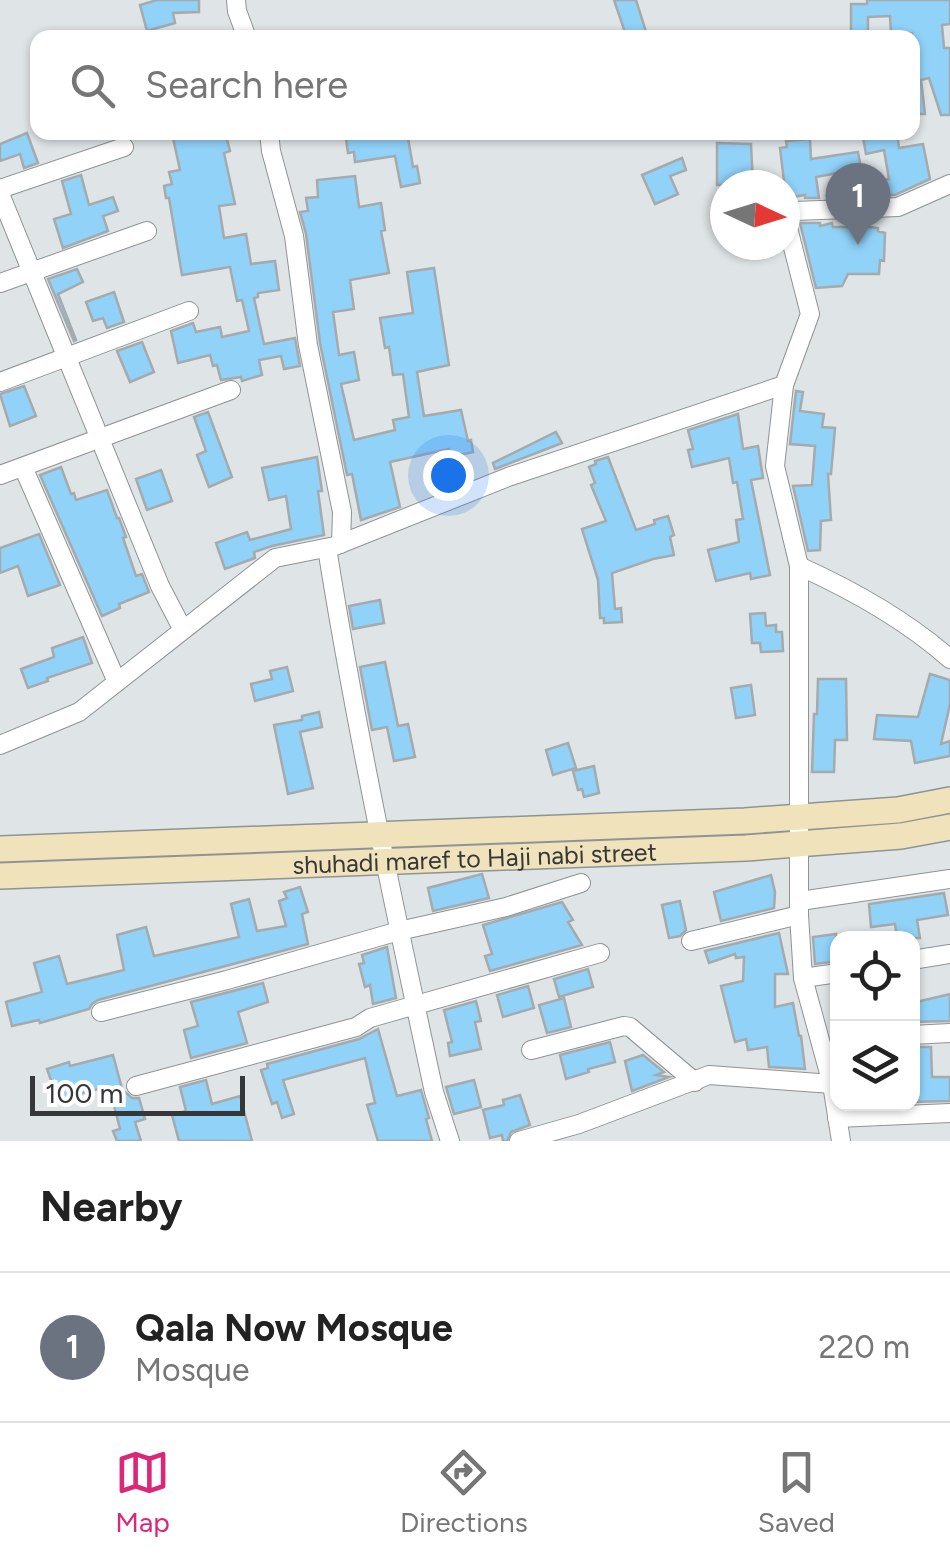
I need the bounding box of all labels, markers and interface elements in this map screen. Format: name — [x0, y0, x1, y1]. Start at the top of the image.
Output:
search box — [30, 30, 920, 140]
icon: search — [65, 58, 120, 113]
text: Search here — [145, 62, 348, 108]
pin: 1 — [826, 162, 890, 245]
north arrow — [710, 170, 800, 260]
your location — [423, 450, 474, 501]
street label: shuhadi maref to Haji nabi street — [292, 836, 657, 880]
map controls — [830, 931, 920, 1111]
button: locate — [830, 931, 920, 1021]
button: layers — [830, 1021, 920, 1111]
scale bar — [30, 1071, 245, 1116]
text: 100 m — [45, 1076, 123, 1110]
text: Nearby — [40, 1181, 182, 1232]
text: Qala Now Mosque — [135, 1305, 453, 1351]
text: 1 — [66, 1328, 79, 1366]
text: 220 m — [819, 1328, 910, 1366]
text: Mosque — [135, 1351, 249, 1389]
tab: Map — [115, 1445, 170, 1539]
tab: Directions — [400, 1445, 528, 1539]
tab: Saved — [758, 1445, 835, 1539]

